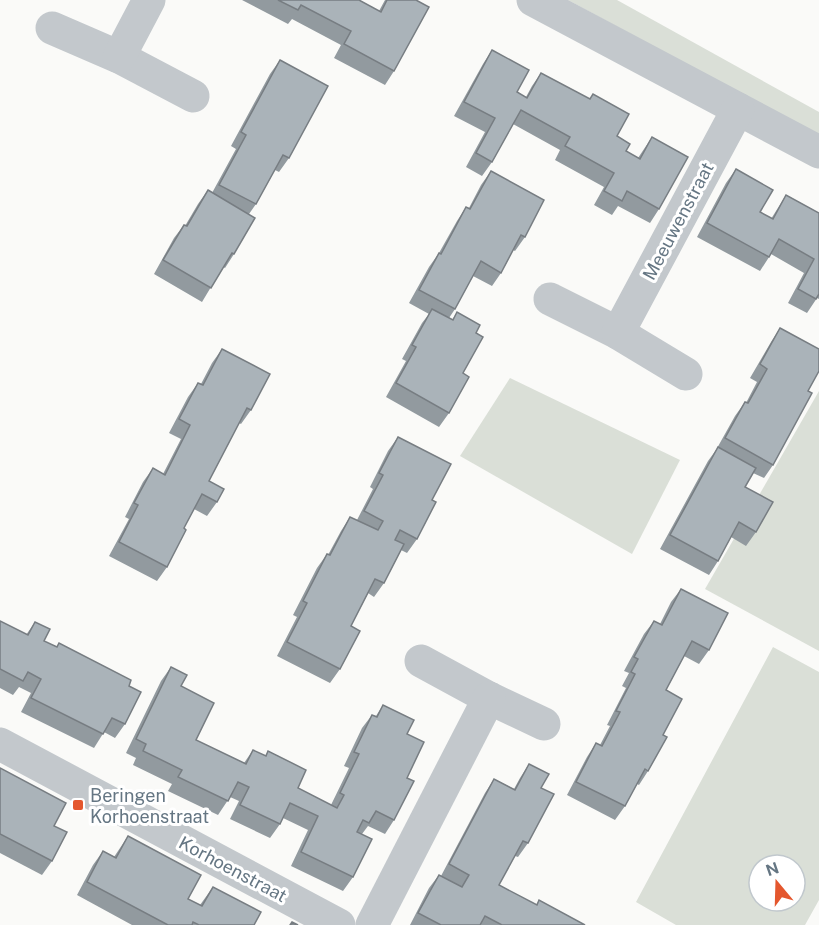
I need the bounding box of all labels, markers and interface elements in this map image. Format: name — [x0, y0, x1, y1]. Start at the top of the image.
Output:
street label: Meeuwenstraat — [638, 159, 718, 283]
place label: Beringen Korhoenstraat — [90, 785, 209, 827]
marker: Beringen Korhoenstraat — [71, 798, 85, 812]
street label: Korhoenstraat — [175, 832, 291, 906]
north arrow — [747, 853, 807, 913]
text: N — [763, 858, 781, 880]

